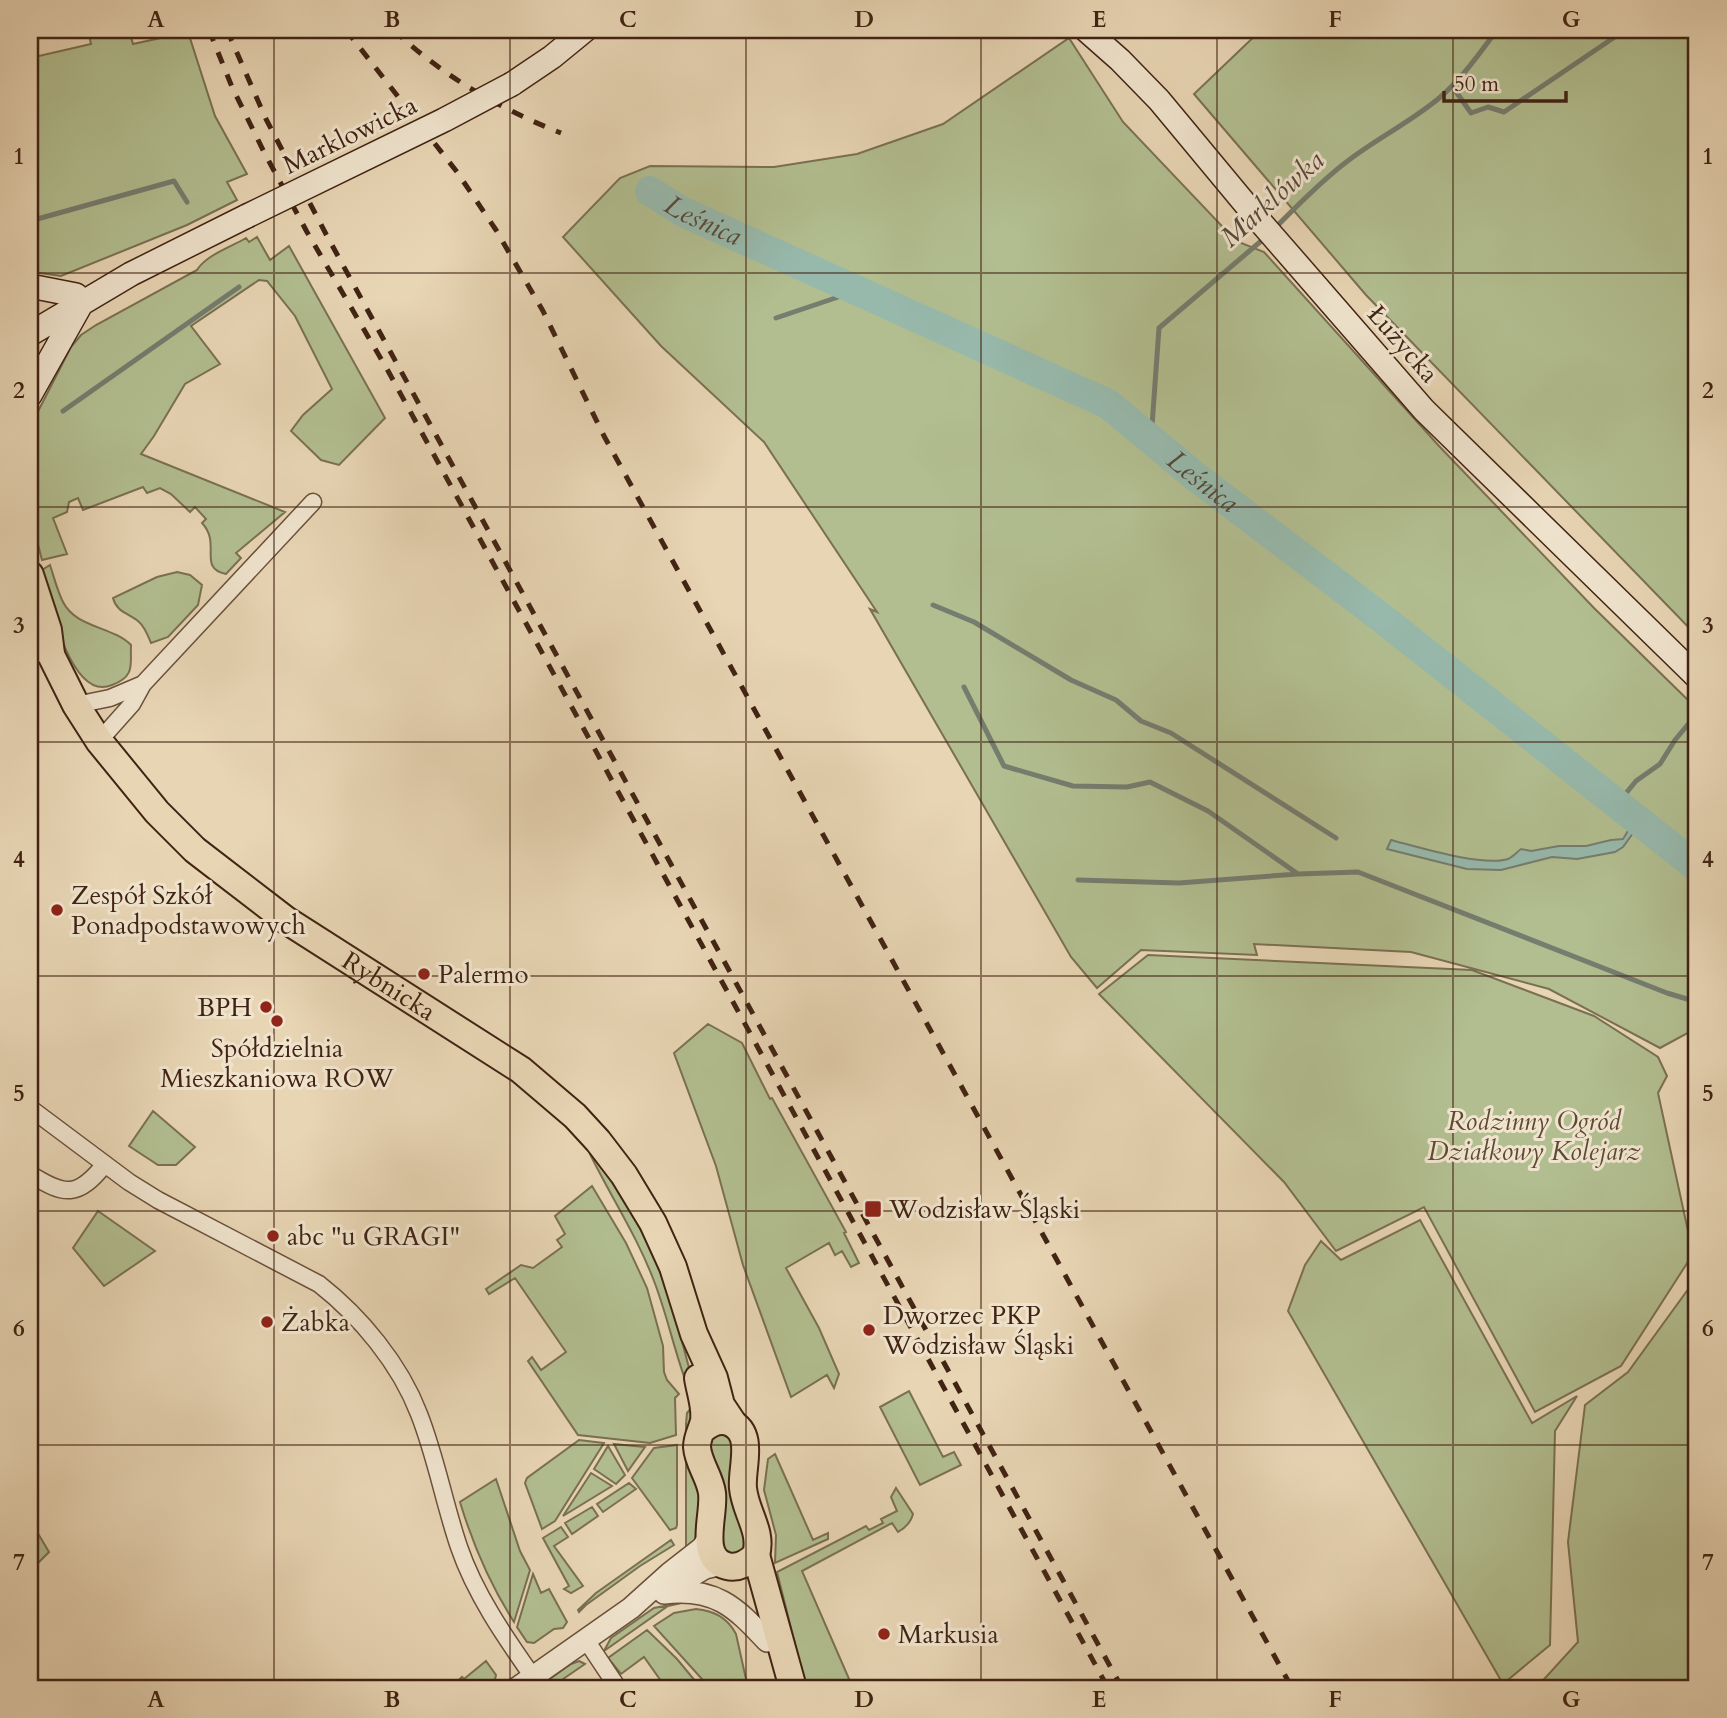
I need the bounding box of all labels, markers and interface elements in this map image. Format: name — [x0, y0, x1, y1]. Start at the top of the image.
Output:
text: A — [147, 4, 165, 35]
text: B — [384, 4, 400, 35]
text: C — [619, 4, 637, 35]
text: D — [854, 4, 874, 35]
text: E — [1092, 4, 1106, 35]
text: F — [1328, 4, 1342, 35]
text: G — [1562, 4, 1581, 35]
scale bar — [1444, 60, 1566, 104]
text: 50 m — [1454, 70, 1499, 99]
street label: Marklowicka — [277, 87, 423, 183]
text: 1 — [13, 141, 25, 172]
text: 1 — [1702, 141, 1714, 172]
water label: Marklówka — [1212, 142, 1332, 256]
water label: Leśnica — [657, 186, 748, 255]
street label: Łużycka — [1359, 298, 1447, 390]
text: 2 — [13, 375, 25, 406]
text: 2 — [1702, 375, 1714, 406]
water label: Leśnica — [1159, 442, 1246, 522]
text: 3 — [13, 610, 25, 641]
text: 3 — [1702, 610, 1714, 641]
text: 4 — [13, 844, 25, 875]
text: 4 — [1702, 844, 1714, 875]
place label: Zespół Szkół Ponadpodstawowych — [71, 878, 306, 943]
marker: Zespół Szkół Ponadpodstawowych — [49, 902, 65, 918]
street label: Rybnicka — [335, 943, 443, 1029]
place label: Palermo — [438, 957, 529, 992]
marker: Palermo — [416, 966, 432, 982]
place label: BPH — [197, 990, 252, 1025]
marker: BPH — [258, 999, 274, 1015]
marker: Spółdzielnia Mieszkaniowa ROW — [269, 1013, 285, 1029]
place label: Spółdzielnia Mieszkaniowa ROW — [160, 1031, 394, 1096]
text: 5 — [13, 1078, 25, 1109]
text: 5 — [1702, 1078, 1714, 1109]
park label: Rodzinny Ogród Działkowy Kolejarz — [1427, 1104, 1641, 1169]
place label: Wodzisław Śląski — [888, 1192, 1080, 1227]
marker: Wodzisław Śląski — [863, 1199, 883, 1219]
place label: abc "u GRAGI" — [287, 1219, 460, 1254]
marker: abc "u GRAGI" — [265, 1228, 281, 1244]
place label: Dworzec PKP Wodzisław Śląski — [882, 1298, 1074, 1363]
place label: Żabka — [281, 1305, 350, 1340]
text: 6 — [13, 1313, 25, 1344]
text: 6 — [1702, 1313, 1714, 1344]
marker: Żabka — [259, 1314, 275, 1330]
marker: Dworzec PKP Wodzisław Śląski — [861, 1322, 877, 1338]
text: 7 — [13, 1547, 25, 1578]
text: 7 — [1702, 1547, 1714, 1578]
place label: Markusia — [898, 1617, 999, 1652]
marker: Markusia — [876, 1626, 892, 1642]
text: A — [147, 1684, 165, 1715]
text: B — [384, 1684, 400, 1715]
text: C — [619, 1684, 637, 1715]
text: D — [854, 1684, 874, 1715]
text: E — [1092, 1684, 1106, 1715]
text: F — [1328, 1684, 1342, 1715]
text: G — [1562, 1684, 1581, 1715]

